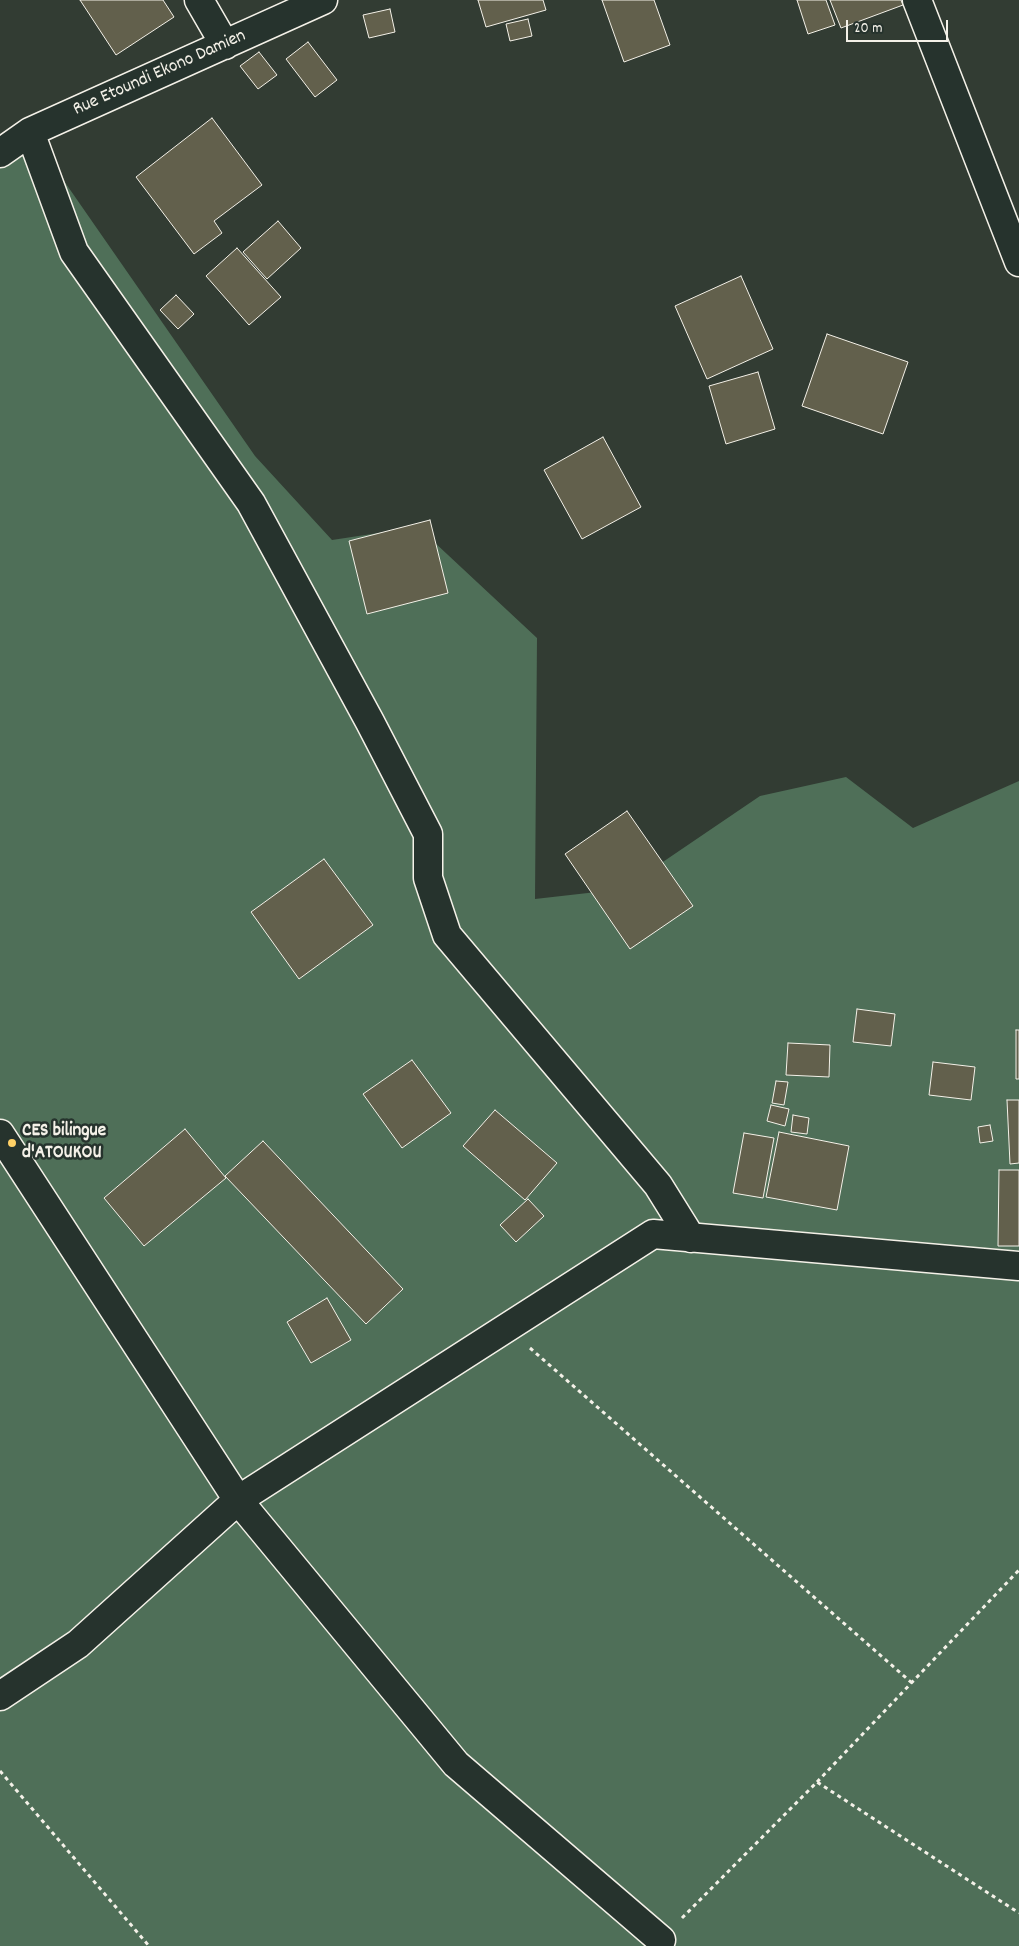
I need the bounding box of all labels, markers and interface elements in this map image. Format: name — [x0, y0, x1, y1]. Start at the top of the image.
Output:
scale bar — [849, 10, 952, 42]
text: 20 m — [854, 18, 882, 40]
street label: Rue Etoundi Ekono Damien — [70, 26, 250, 122]
place label: CES bilingue d'ATOUKOU — [22, 1121, 106, 1165]
marker: CES bilingue d'ATOUKOU — [6, 1137, 18, 1149]

